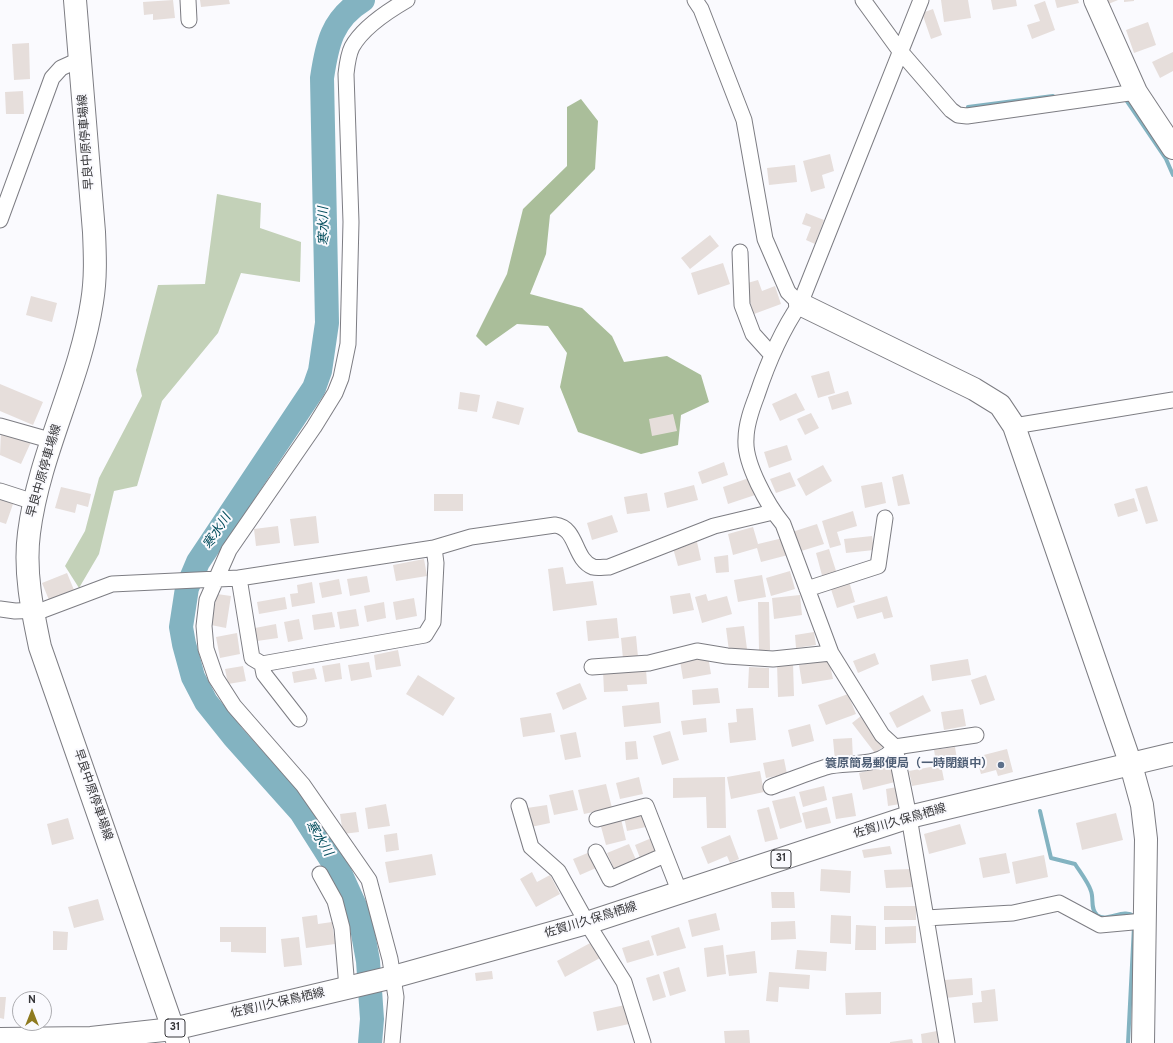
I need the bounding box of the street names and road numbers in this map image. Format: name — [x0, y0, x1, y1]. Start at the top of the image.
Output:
street label: 早良中原停車場線 — [76, 94, 98, 190]
street label: 早良中原停車場線 — [25, 423, 65, 519]
street label: 早良中原停車場線 — [70, 747, 114, 843]
street label: 佐賀川久保鳥栖線 — [852, 802, 948, 842]
road number: 31 — [771, 850, 791, 868]
street label: 佐賀川久保鳥栖線 — [543, 900, 639, 942]
street label: 佐賀川久保鳥栖線 — [230, 986, 326, 1022]
road number: 31 — [165, 1019, 185, 1037]

